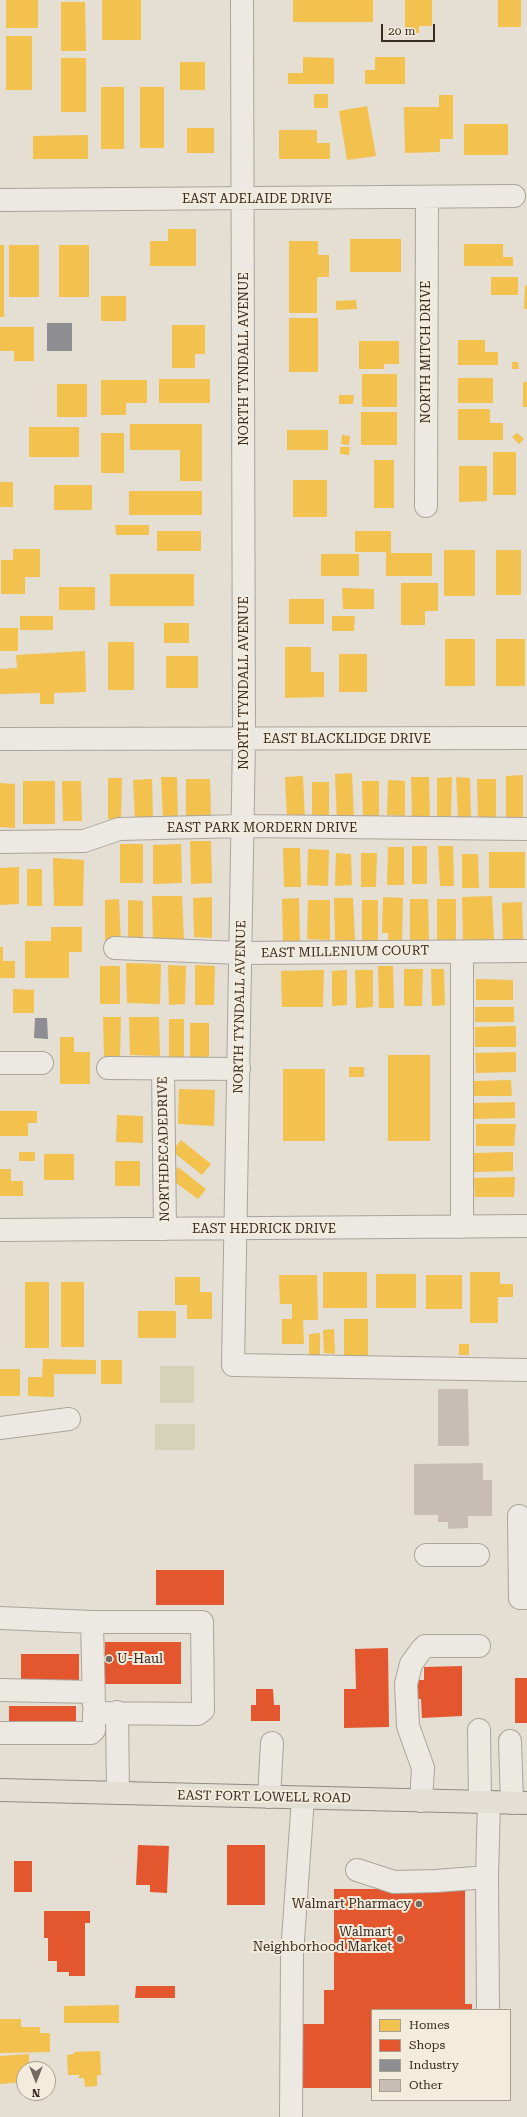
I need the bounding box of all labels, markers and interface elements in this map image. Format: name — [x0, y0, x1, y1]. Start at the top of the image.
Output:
scale bar — [383, 16, 437, 42]
text: 20 m — [388, 24, 415, 38]
street label: EAST ADELAIDE DRIVE — [182, 191, 332, 207]
street label: NORTH TYNDALL AVENUE — [236, 272, 252, 446]
street label: NORTH MITCH DRIVE — [418, 281, 434, 423]
street label: NORTH TYNDALL AVENUE — [236, 596, 252, 770]
street label: EAST BLACKLIDGE DRIVE — [263, 731, 431, 747]
street label: EAST PARK MORDERN DRIVE — [167, 820, 357, 836]
street label: NORTH TYNDALL AVENUE — [231, 920, 249, 1094]
street label: EAST MILLENIUM COURT — [261, 943, 429, 961]
street label: NORTHDECADEDRIVE — [155, 1076, 173, 1222]
street label: EAST HEDRICK DRIVE — [192, 1221, 336, 1237]
place label: U-Haul — [117, 1651, 163, 1667]
marker: U-Haul — [104, 1654, 114, 1664]
street label: EAST FORT LOWELL ROAD — [177, 1788, 351, 1806]
place label: Walmart Pharmacy — [292, 1896, 411, 1912]
marker: Walmart Pharmacy — [414, 1899, 424, 1909]
place label: Walmart Neighborhood Market — [253, 1924, 392, 1955]
marker: Walmart Neighborhood Market — [395, 1934, 405, 1944]
legend — [371, 2009, 511, 2101]
text: Homes — [409, 2018, 449, 2032]
text: Shops — [409, 2038, 445, 2052]
text: Industry — [409, 2058, 459, 2072]
north arrow — [16, 2061, 56, 2101]
text: Other — [409, 2078, 442, 2092]
text: N — [32, 2086, 40, 2099]

